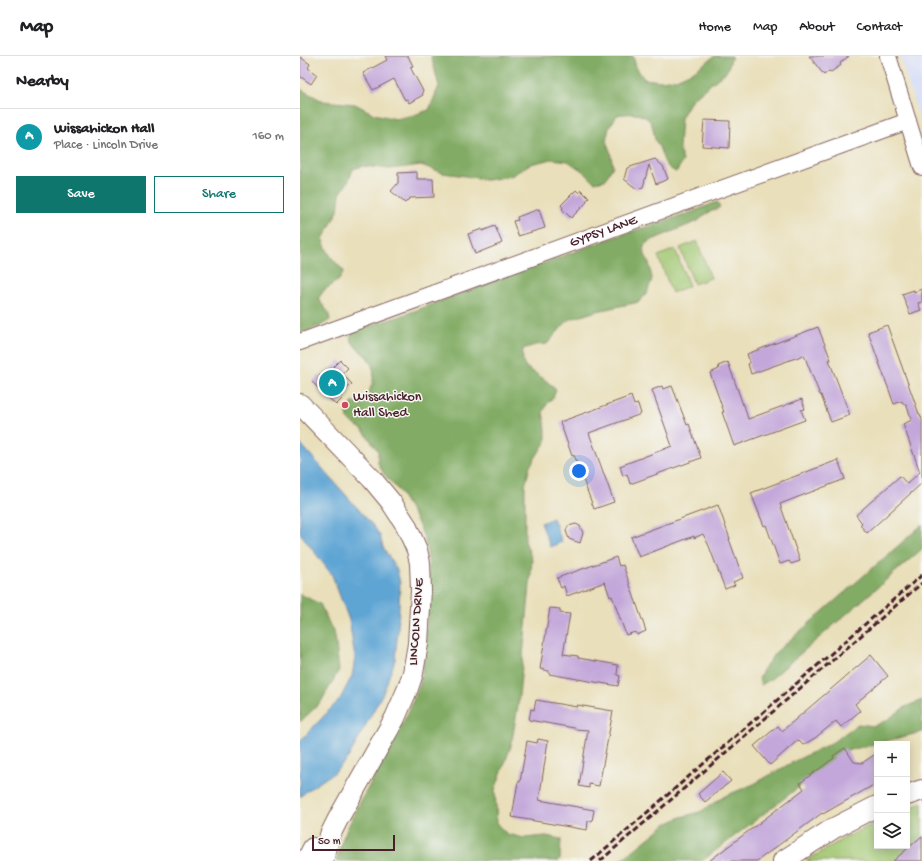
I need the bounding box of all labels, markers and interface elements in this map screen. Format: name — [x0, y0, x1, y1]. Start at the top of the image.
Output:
text: Map — [20, 16, 53, 39]
text: Home — [699, 19, 731, 36]
text: Map — [753, 19, 777, 36]
text: About — [799, 19, 835, 36]
text: Contact — [857, 19, 902, 36]
text: Nearby — [16, 72, 69, 92]
text: Wissahickon Hall — [54, 120, 154, 138]
text: A — [25, 129, 33, 144]
text: 160 m — [252, 129, 284, 144]
text: Place · Lincoln Drive — [54, 138, 158, 153]
button: Save — [16, 176, 146, 213]
button: Share — [154, 176, 284, 213]
street label: GYPSY LANE — [567, 211, 641, 252]
pin: A — [319, 368, 345, 398]
place label: Wissahickon Hall Shed — [353, 389, 422, 422]
marker: Wissahickon Hall Shed — [340, 400, 350, 410]
your location — [569, 461, 589, 481]
street label: LINCOLN DRIVE — [405, 576, 429, 666]
map controls — [874, 741, 910, 849]
button: + — [874, 741, 910, 777]
button: − — [874, 777, 910, 813]
button: layers — [874, 813, 910, 849]
scale bar — [312, 833, 395, 852]
text: 50 m — [318, 836, 340, 848]

